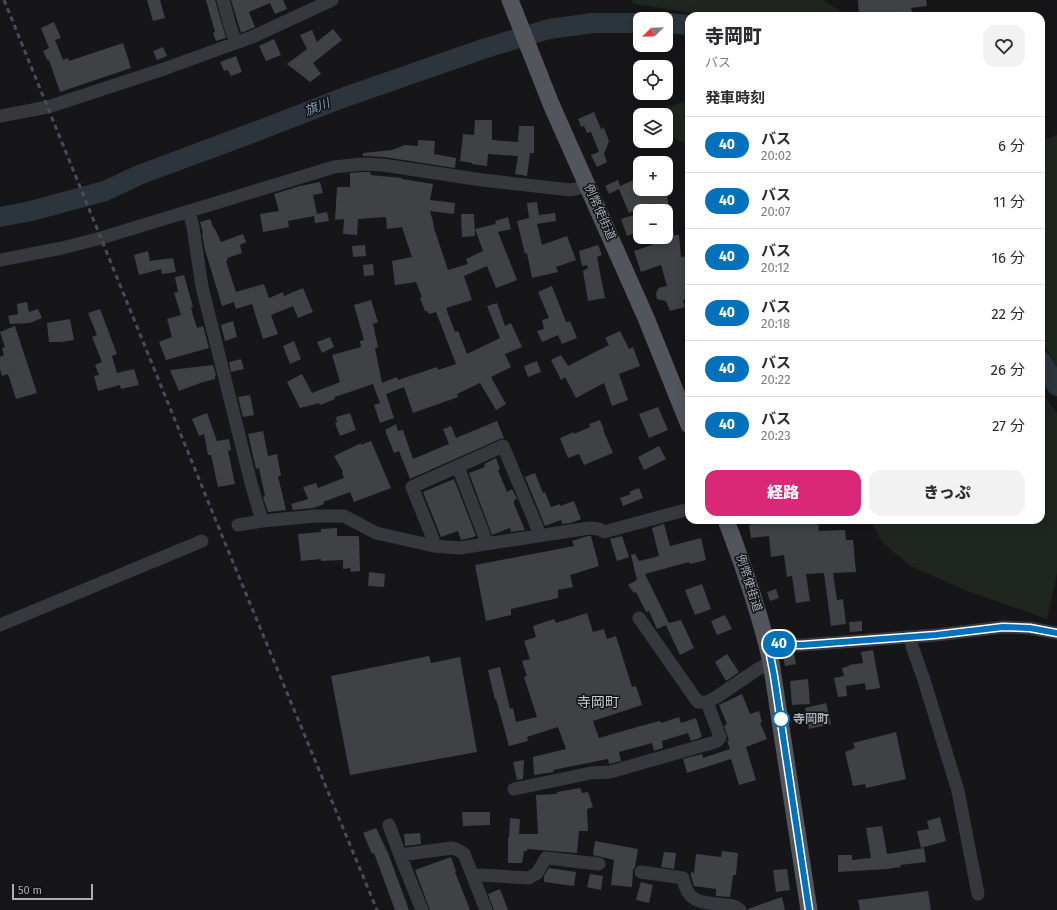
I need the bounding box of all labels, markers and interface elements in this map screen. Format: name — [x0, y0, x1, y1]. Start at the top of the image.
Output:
north arrow — [633, 12, 673, 52]
map controls — [633, 12, 673, 244]
text: 寺岡町 — [705, 25, 762, 48]
button: heart — [983, 25, 1025, 67]
text: バス — [705, 55, 731, 70]
button: locate — [633, 60, 673, 100]
text: 発車時刻 — [705, 89, 765, 107]
water label: 旗川 — [302, 95, 334, 119]
button: layers — [633, 108, 673, 148]
text: バス — [761, 130, 791, 148]
text: 40 — [719, 136, 735, 153]
text: 6 分 — [998, 137, 1025, 155]
text: 20:02 — [761, 148, 791, 163]
button: + — [633, 156, 673, 196]
street label: 例幣使街道 — [581, 182, 619, 242]
text: バス — [761, 186, 791, 204]
text: 40 — [719, 192, 735, 209]
text: 11 分 — [993, 193, 1025, 211]
button: − — [633, 204, 673, 244]
text: 20:07 — [761, 204, 791, 219]
text: バス — [761, 242, 791, 260]
text: 40 — [719, 248, 735, 265]
text: 16 分 — [992, 249, 1025, 267]
text: 20:12 — [761, 260, 789, 275]
text: バス — [761, 298, 791, 316]
text: 40 — [719, 304, 735, 321]
text: 22 分 — [991, 305, 1025, 323]
text: 20:18 — [761, 316, 790, 331]
text: バス — [761, 354, 791, 372]
text: 40 — [719, 360, 735, 377]
text: 26 分 — [991, 361, 1025, 379]
text: 20:22 — [761, 372, 791, 387]
text: バス — [761, 410, 791, 428]
text: 40 — [719, 416, 735, 433]
text: 27 分 — [992, 417, 1025, 435]
text: 20:23 — [761, 428, 791, 443]
button: 経路 — [705, 470, 861, 516]
button: きっぷ — [869, 470, 1025, 516]
street label: 例幣使街道 — [733, 552, 765, 614]
line badge: 40 — [761, 631, 797, 657]
text: 40 — [771, 635, 787, 652]
district label: 寺岡町 — [577, 694, 619, 711]
marker: 寺岡町 — [772, 710, 790, 728]
place label: 寺岡町 — [793, 712, 829, 726]
scale bar — [12, 882, 93, 901]
text: 50 m — [18, 884, 42, 897]

